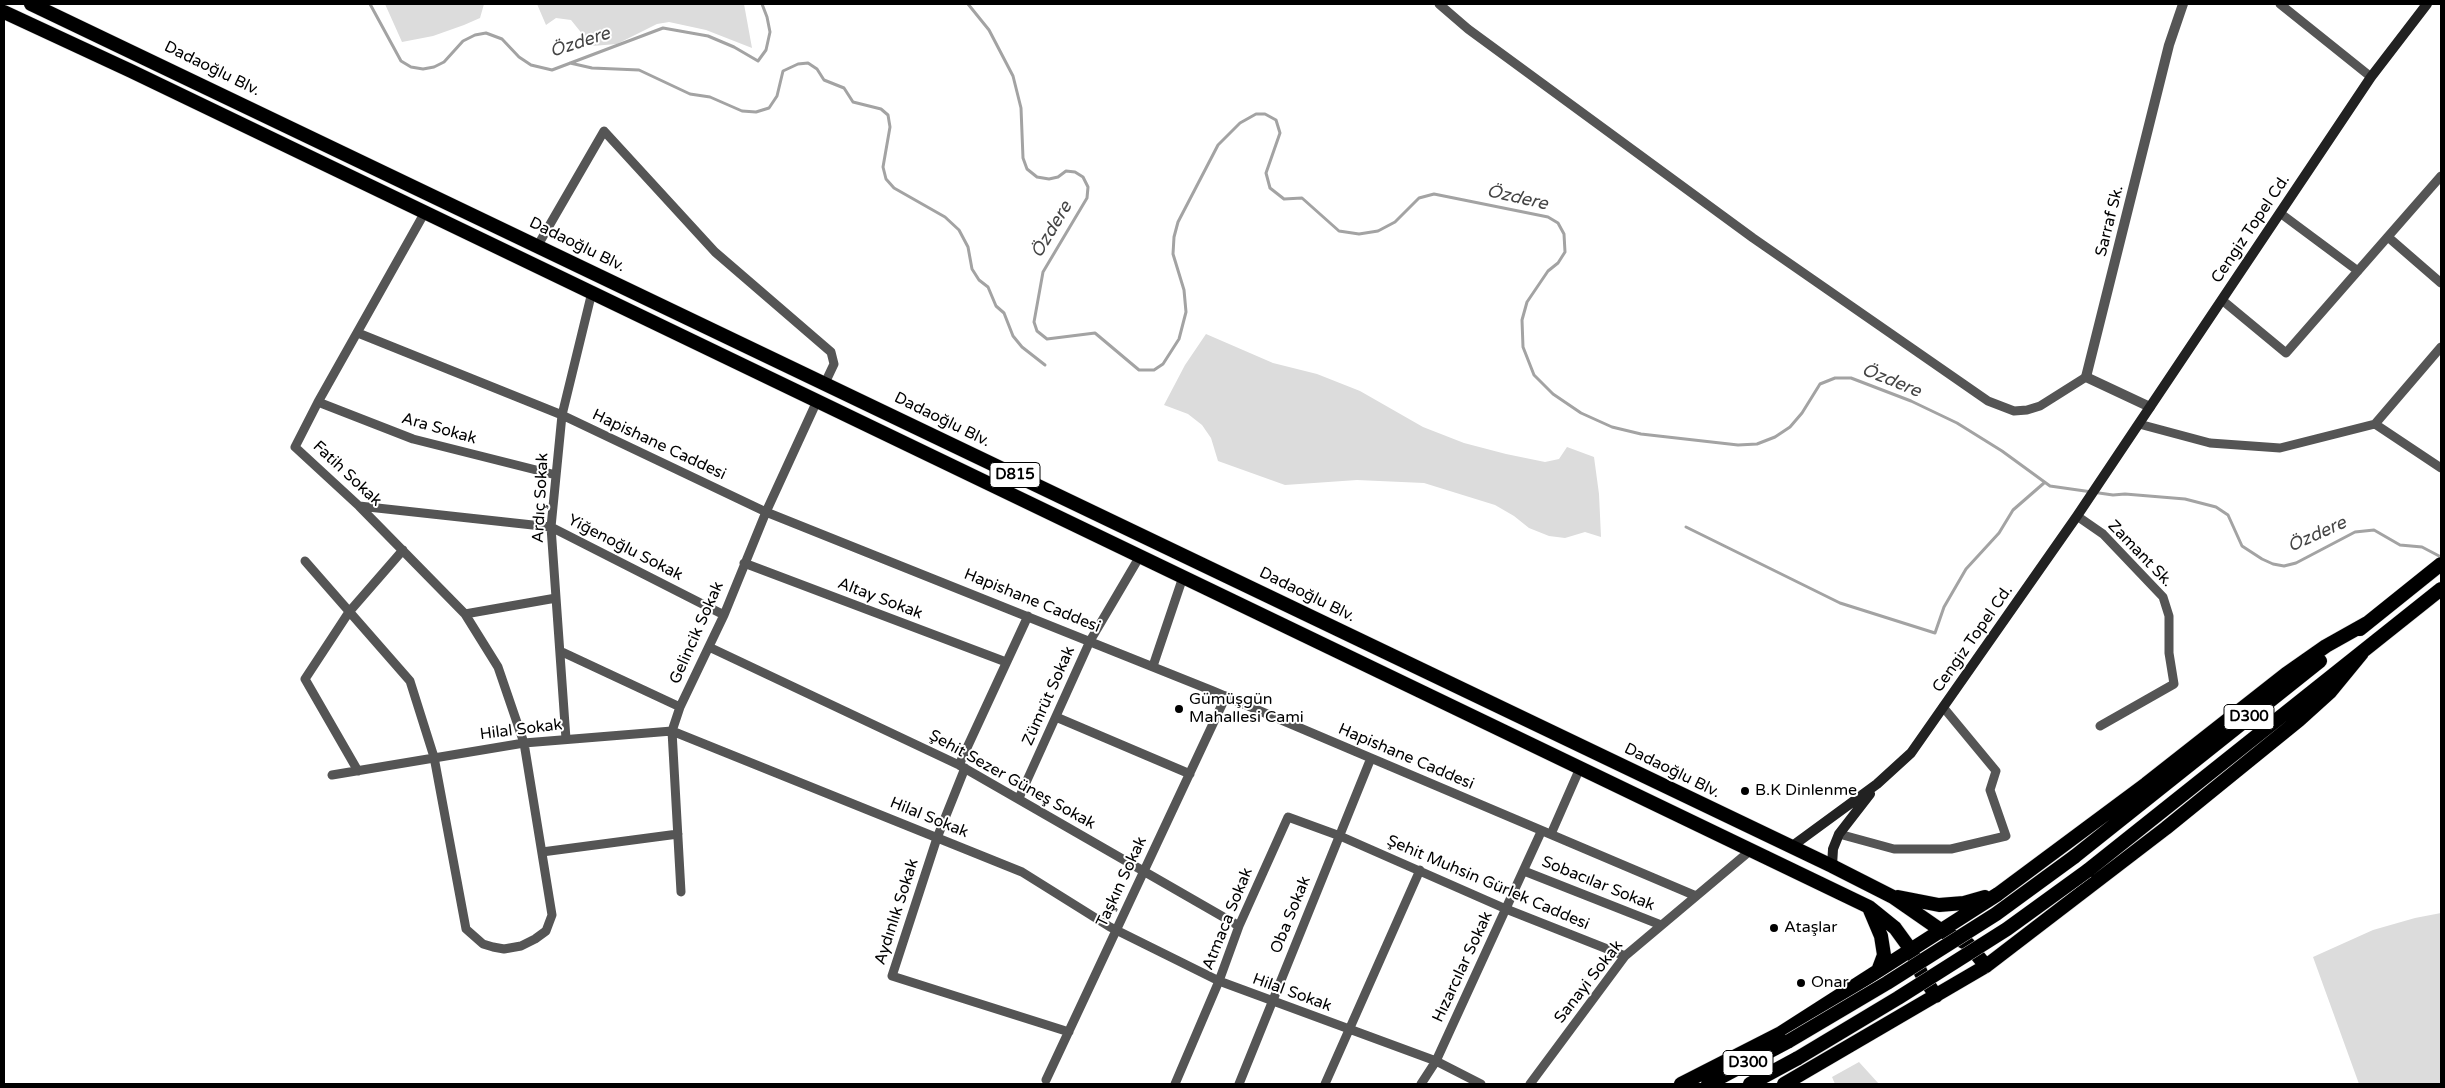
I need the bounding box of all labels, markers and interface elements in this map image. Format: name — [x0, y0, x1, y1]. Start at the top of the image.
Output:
water label: Özdere — [547, 23, 613, 63]
street label: Dadaoğlu Blv. — [161, 37, 263, 101]
street label: Cengiz Topel Cd. — [2208, 171, 2294, 287]
water label: Özdere — [1484, 181, 1550, 215]
street label: Sarraf Sk. — [2092, 183, 2128, 259]
water label: Özdere — [1027, 198, 1077, 262]
street label: Dadaoğlu Blv. — [526, 213, 628, 277]
water label: Özdere — [1858, 359, 1924, 403]
street label: Dadaoğlu Blv. — [891, 388, 993, 452]
street label: Hapishane Caddesi — [589, 406, 729, 484]
street label: Ara Sokak — [399, 409, 479, 449]
street label: Fatih Sokak — [309, 437, 385, 511]
street label: Ardıç Sokak — [529, 452, 553, 544]
road number: D815 — [990, 462, 1040, 488]
street label: Yiğenoğlu Sokak — [564, 511, 686, 585]
water label: Özdere — [2284, 513, 2350, 557]
street label: Zamant Sk. — [2103, 517, 2177, 591]
street label: Dadaoğlu Blv. — [1256, 563, 1358, 627]
street label: Hapishane Caddesi — [961, 565, 1103, 637]
street label: Altay Sokak — [835, 574, 925, 624]
street label: Gelincik Sokak — [666, 579, 728, 687]
street label: Cengiz Topel Cd. — [1929, 582, 2017, 696]
street label: Zümrüt Sokak — [1019, 643, 1079, 749]
place label: Gümüşgün Mahallesi Cami — [1189, 690, 1304, 728]
marker: Gümüşgün Mahallesi Cami — [1173, 703, 1185, 715]
road number: D300 — [2224, 704, 2274, 730]
street label: Hilal Sokak — [479, 715, 563, 745]
street label: Hapishane Caddesi — [1335, 720, 1477, 794]
street label: Şehit Sezer Güneş Sokak — [925, 726, 1099, 834]
street label: Dadaoğlu Blv. — [1621, 739, 1723, 803]
place label: B.K Dinlenme — [1755, 781, 1857, 801]
marker: B.K Dinlenme — [1739, 785, 1751, 797]
street label: Hilal Sokak — [887, 794, 971, 842]
street label: Şehit Muhsin Gürlek Caddesi — [1384, 832, 1592, 934]
street label: Taşkın Sokak — [1093, 834, 1151, 930]
street label: Sobacılar Sokak — [1539, 853, 1657, 915]
street label: Aydınlık Sokak — [871, 857, 923, 967]
street label: Atmaca Sokak — [1199, 865, 1257, 973]
street label: Oba Sokak — [1267, 873, 1315, 957]
street label: Hızarcılar Sokak — [1429, 908, 1497, 1026]
place label: Ataşlar — [1784, 918, 1837, 938]
marker: Ataşlar — [1768, 922, 1780, 934]
street label: Sanayi Sokak — [1551, 937, 1627, 1027]
street label: Hilal Sokak — [1250, 970, 1334, 1016]
place label: Onar — [1811, 973, 1849, 993]
marker: Onar — [1795, 977, 1807, 989]
road number: D300 — [1723, 1050, 1773, 1076]

